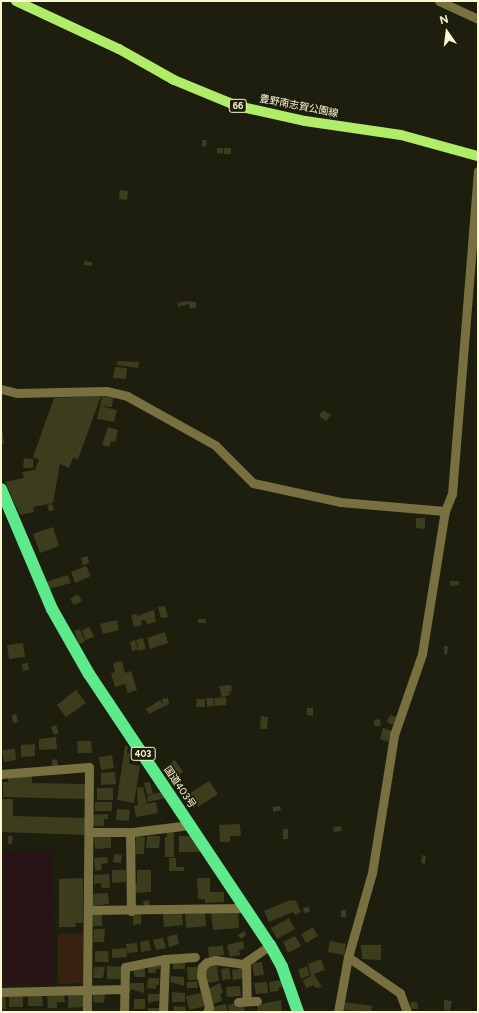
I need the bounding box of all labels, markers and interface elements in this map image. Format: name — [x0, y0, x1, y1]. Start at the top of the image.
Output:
north arrow — [427, 12, 467, 52]
text: N — [438, 13, 450, 27]
street label: 豊野南志賀公園線 — [259, 92, 339, 120]
road number: 66 — [228, 99, 248, 113]
road number: 403 — [130, 747, 156, 761]
street label: 国道403号 — [162, 764, 198, 810]

